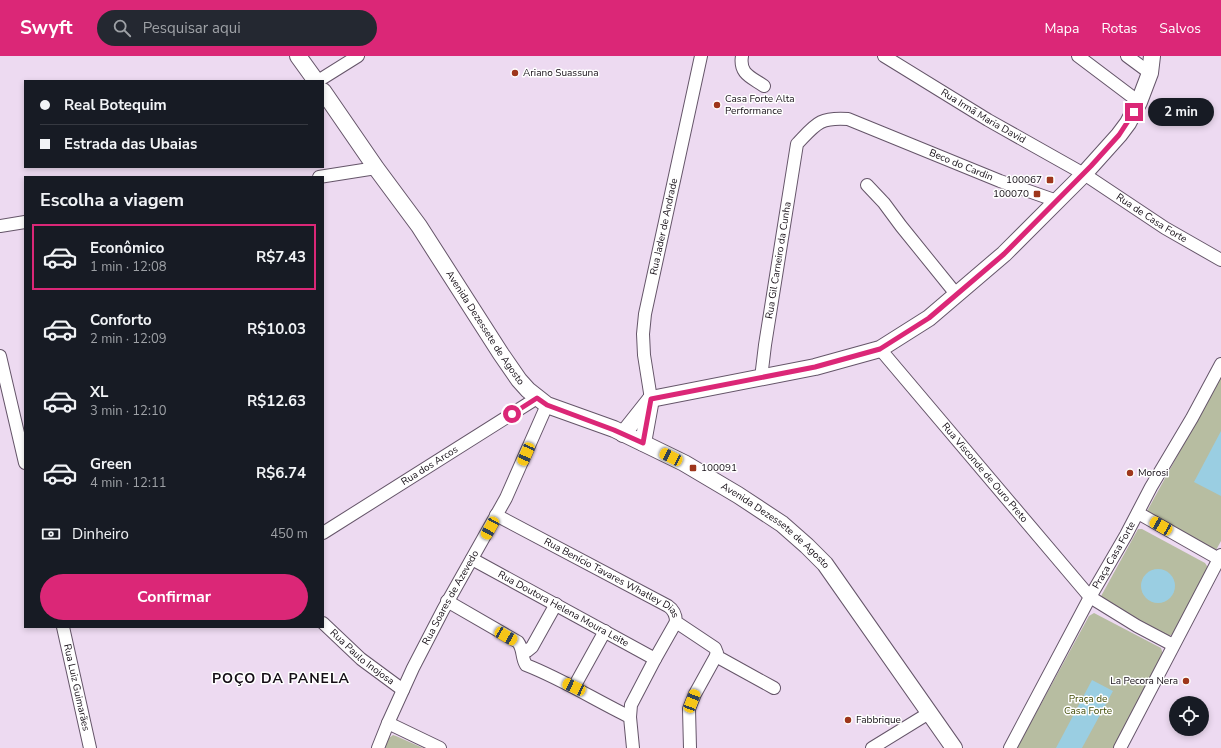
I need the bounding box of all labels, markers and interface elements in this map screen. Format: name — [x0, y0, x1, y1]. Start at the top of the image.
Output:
search box — [97, 10, 377, 46]
text: Swyft — [20, 15, 73, 41]
icon: search — [111, 17, 133, 39]
text: Pesquisar aqui — [143, 18, 241, 38]
text: Mapa — [1044, 19, 1079, 38]
text: Rotas — [1101, 19, 1137, 38]
text: Salvos — [1159, 19, 1201, 38]
place label: Ariano Suassuna — [523, 66, 599, 80]
marker: Ariano Suassuna — [510, 68, 520, 78]
street label: Rua Irmã Maria David — [938, 86, 1028, 147]
place label: Casa Forte Alta Performance — [725, 92, 795, 118]
text: Real Botequim — [64, 95, 167, 115]
callout: 2 min — [1148, 98, 1214, 126]
marker: Casa Forte Alta Performance — [712, 100, 722, 110]
route end — [1125, 103, 1143, 121]
text: 2 min — [1164, 103, 1198, 121]
text: Estrada das Ubaias — [64, 134, 197, 154]
street label: Beco do Cardin — [927, 146, 995, 184]
place label: 100067 — [1006, 173, 1042, 187]
marker: 100067 — [1045, 175, 1055, 185]
street label: Rua Jader de Andrade — [647, 177, 681, 276]
place label: 100070 — [993, 187, 1029, 201]
text: Escolha a viagem — [40, 188, 184, 212]
marker: 100070 — [1032, 189, 1042, 199]
street label: Rua de Casa Forte — [1113, 190, 1190, 246]
street label: Rua Gil Carneiro da Cunha — [762, 201, 795, 320]
text: Econômico — [90, 238, 164, 258]
icon: car — [42, 239, 78, 275]
text: R$7.43 — [256, 247, 306, 267]
text: 1 min · 12:08 — [90, 258, 166, 276]
street label: Avenida Dezessete de Agosto — [442, 268, 528, 389]
text: Conforto — [90, 310, 152, 330]
icon: car — [42, 311, 78, 347]
text: R$10.03 — [247, 319, 306, 339]
text: 2 min · 12:09 — [90, 330, 166, 348]
text: XL — [90, 382, 109, 402]
icon: car — [42, 383, 78, 419]
text: R$12.63 — [247, 391, 306, 411]
text: 3 min · 12:10 — [90, 402, 166, 420]
route start — [503, 405, 521, 423]
street label: Rua Visconde de Ouro Preto — [938, 420, 1031, 526]
car — [516, 441, 536, 467]
street label: Rua dos Arcos — [398, 442, 461, 489]
car — [658, 446, 684, 468]
text: Green — [90, 454, 132, 474]
icon: car — [42, 455, 78, 491]
place label: 100091 — [701, 461, 737, 475]
text: R$6.74 — [256, 463, 306, 483]
marker: 100091 — [688, 463, 698, 473]
place label: Morosi — [1138, 466, 1168, 480]
marker: Morosi — [1125, 468, 1135, 478]
text: 4 min · 12:11 — [90, 474, 166, 492]
street label: Avenida Dezessete de Agosto — [718, 479, 833, 572]
car — [479, 515, 501, 541]
car — [1148, 515, 1174, 537]
street label: Praça Casa Forte — [1089, 519, 1139, 592]
icon: cash — [40, 523, 62, 545]
text: Dinheiro — [72, 524, 129, 544]
text: 450 m — [270, 525, 308, 543]
street label: Rua Benício Tavares Whatley Dias — [541, 535, 683, 620]
street label: Rua Soares de Azevedo — [419, 547, 482, 648]
street label: Rua Doutora Helena Moura Leite — [495, 567, 631, 650]
button: Confirmar — [40, 574, 308, 620]
car — [493, 625, 519, 647]
street label: Rua Paulo Inojosa — [327, 626, 397, 688]
street label: Rua Luiz Guimarães — [60, 643, 93, 733]
district label: POÇO DA PANELA — [212, 669, 350, 688]
place label: La Pecora Nera — [1110, 674, 1178, 688]
car — [561, 676, 587, 698]
marker: La Pecora Nera — [1181, 676, 1191, 686]
car — [682, 688, 702, 714]
park label: Praça de Casa Forte — [1064, 692, 1112, 718]
map controls — [1169, 696, 1209, 736]
button: locate — [1169, 696, 1209, 736]
place label: Fabbrique — [856, 713, 901, 727]
marker: Fabbrique — [843, 715, 853, 725]

